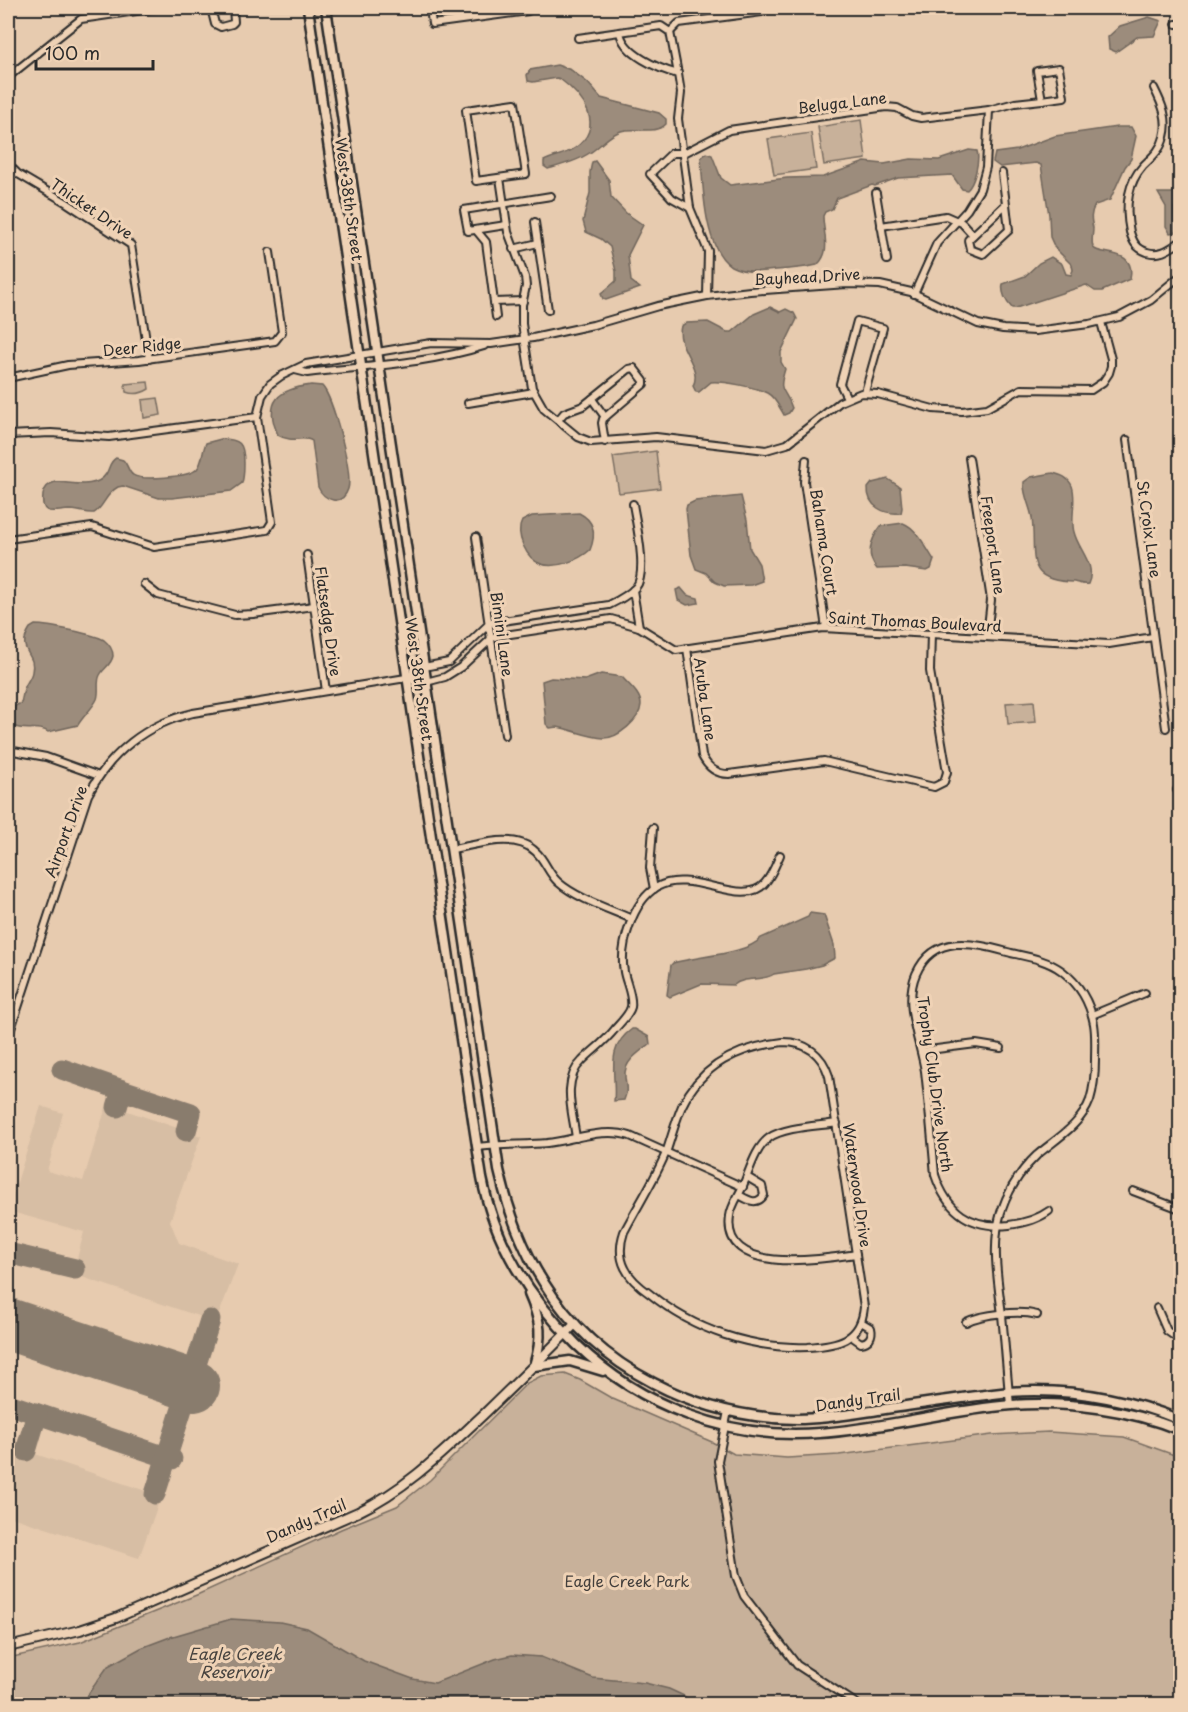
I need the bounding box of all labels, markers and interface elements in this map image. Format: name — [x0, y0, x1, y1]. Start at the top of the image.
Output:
scale bar — [36, 33, 153, 71]
text: 100 m — [45, 39, 100, 66]
street label: Beluga Lane — [796, 85, 888, 119]
street label: West 38th Street — [330, 136, 370, 262]
street label: Thicket Drive — [46, 172, 138, 244]
street label: Bayhead Drive — [753, 262, 861, 290]
street label: Deer Ridge — [102, 330, 182, 362]
street label: St Croix Lane — [1132, 479, 1168, 579]
street label: Bahama Court — [805, 487, 845, 597]
street label: Freeport Lane — [976, 494, 1012, 596]
street label: Flatsedge Drive — [310, 565, 348, 678]
street label: Bimini Lane — [486, 590, 520, 678]
street label: Saint Thomas Boulevard — [828, 605, 1002, 637]
street label: West 38th Street — [400, 616, 440, 742]
street label: Aruba Lane — [689, 656, 723, 742]
street label: Airport Drive — [38, 782, 92, 880]
street label: Trophy Club Drive North — [912, 994, 960, 1174]
street label: Waterwood Drive — [838, 1122, 878, 1248]
street label: Dandy Trail — [814, 1382, 902, 1416]
street label: Dandy Trail — [262, 1492, 350, 1548]
park label: Eagle Creek Park — [565, 1569, 689, 1592]
water label: Eagle Creek Reservoir — [188, 1641, 283, 1683]

